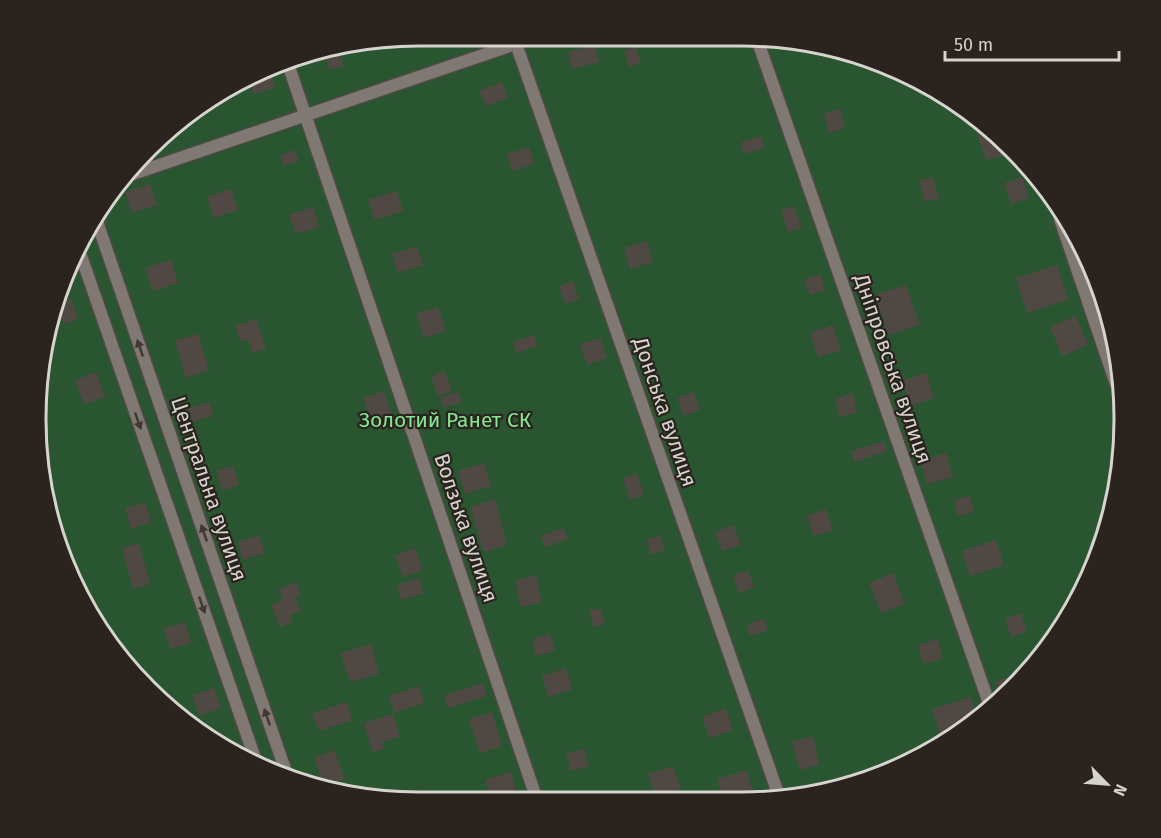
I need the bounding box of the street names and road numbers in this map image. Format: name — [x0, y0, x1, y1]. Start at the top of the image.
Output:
street label: Дніпровська вулиця — [848, 270, 938, 467]
street label: Донська вулиця — [627, 333, 703, 490]
street label: Центральна вулиця — [165, 393, 253, 585]
street label: Волзька вулиця — [428, 450, 504, 606]

